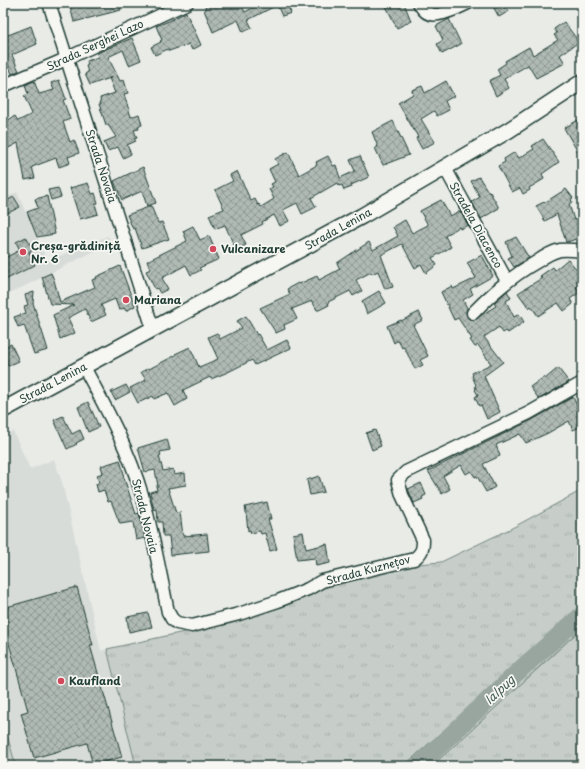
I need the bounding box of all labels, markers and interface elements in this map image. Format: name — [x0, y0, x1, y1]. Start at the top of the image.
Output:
street label: Strada Serghei Lazo — [43, 15, 146, 75]
street label: Strada Novaia — [82, 127, 121, 205]
street label: Stradela Diacenco — [446, 178, 507, 271]
street label: Strada Lenina — [301, 203, 375, 254]
place label: Creșa-grădiniță Nr. 6 — [31, 237, 121, 267]
place label: Vulcanizare — [221, 240, 285, 257]
marker: Vulcanizare — [208, 244, 218, 254]
marker: Creșa-grădiniță Nr. 6 — [18, 247, 28, 257]
place label: Mariana — [134, 291, 182, 308]
marker: Mariana — [121, 295, 131, 305]
street label: Strada Lenina — [16, 358, 90, 408]
street label: Strada Novaia — [128, 477, 163, 555]
street label: Strada Kuznețov — [324, 550, 412, 589]
water label: Ialpug — [480, 670, 519, 708]
place label: Kaufland — [69, 672, 121, 689]
marker: Kaufland — [56, 676, 66, 686]

